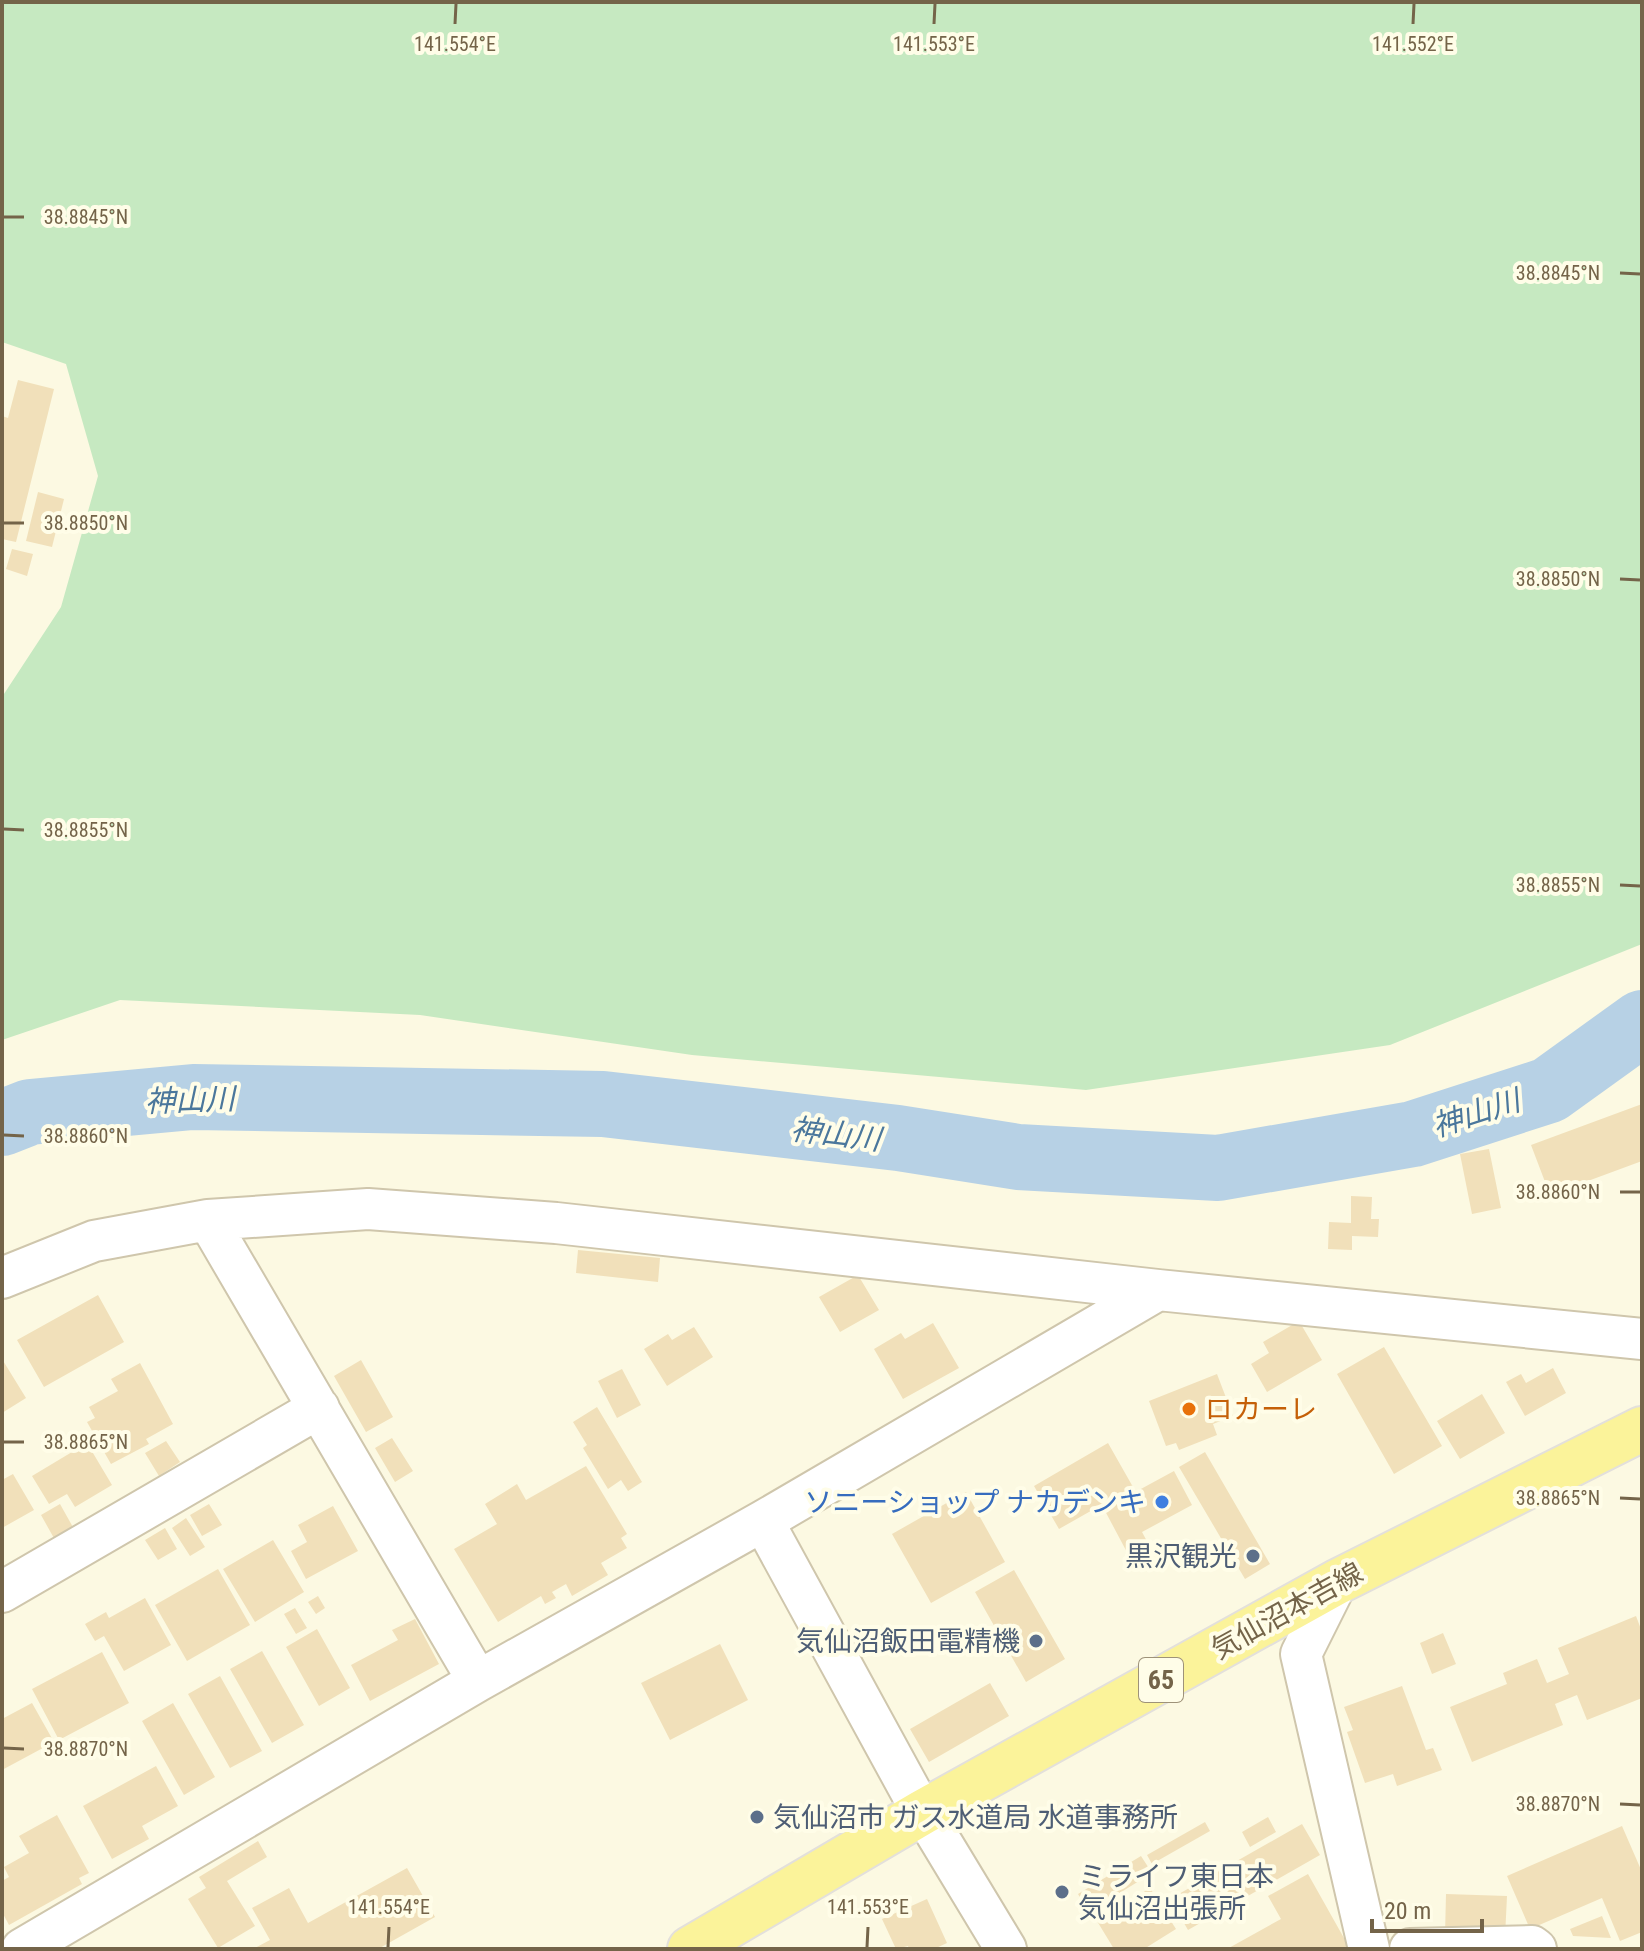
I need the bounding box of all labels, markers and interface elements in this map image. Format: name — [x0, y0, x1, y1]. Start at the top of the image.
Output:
text: 141.554°E — [414, 32, 496, 56]
text: 141.553°E — [893, 32, 975, 56]
text: 141.552°E — [1372, 32, 1454, 56]
text: 38.8845°N — [44, 205, 128, 229]
text: 38.8845°N — [1516, 261, 1600, 285]
text: 38.8850°N — [44, 511, 128, 535]
text: 38.8850°N — [1516, 567, 1600, 591]
text: 38.8855°N — [44, 818, 128, 842]
text: 38.8855°N — [1516, 873, 1600, 897]
water label: 神山川 — [144, 1081, 239, 1119]
water label: 神山川 — [1428, 1082, 1527, 1144]
water label: 神山川 — [789, 1111, 886, 1157]
text: 38.8860°N — [44, 1124, 128, 1148]
text: 38.8860°N — [1516, 1180, 1600, 1204]
place label: ロカーレ — [1205, 1393, 1317, 1426]
marker: ロカーレ — [1180, 1400, 1198, 1418]
text: 38.8865°N — [44, 1430, 128, 1454]
place label: ソニーショップ ナカデンキ — [804, 1486, 1146, 1519]
text: 38.8865°N — [1516, 1486, 1600, 1510]
marker: ソニーショップ ナカデンキ — [1153, 1493, 1171, 1511]
place label: 黒沢観光 — [1125, 1540, 1237, 1573]
marker: 黒沢観光 — [1244, 1547, 1262, 1565]
street label: 気仙沼本吉線 — [1206, 1556, 1368, 1666]
place label: 気仙沼飯田電精機 — [796, 1625, 1020, 1658]
marker: 気仙沼飯田電精機 — [1027, 1632, 1045, 1650]
road number: 65 — [1139, 1658, 1183, 1702]
text: 38.8870°N — [44, 1737, 128, 1761]
text: 38.8870°N — [1516, 1792, 1600, 1816]
place label: 気仙沼市 ガス水道局 水道事務所 — [773, 1801, 1178, 1834]
marker: 気仙沼市 ガス水道局 水道事務所 — [748, 1808, 766, 1826]
place label: ミライフ東日本 気仙沼出張所 — [1078, 1860, 1274, 1925]
marker: ミライフ東日本 気仙沼出張所 — [1053, 1883, 1071, 1901]
scale bar — [1372, 1883, 1482, 1933]
text: 141.554°E — [348, 1895, 430, 1919]
text: 141.553°E — [827, 1895, 909, 1919]
text: 20 m — [1384, 1897, 1431, 1925]

